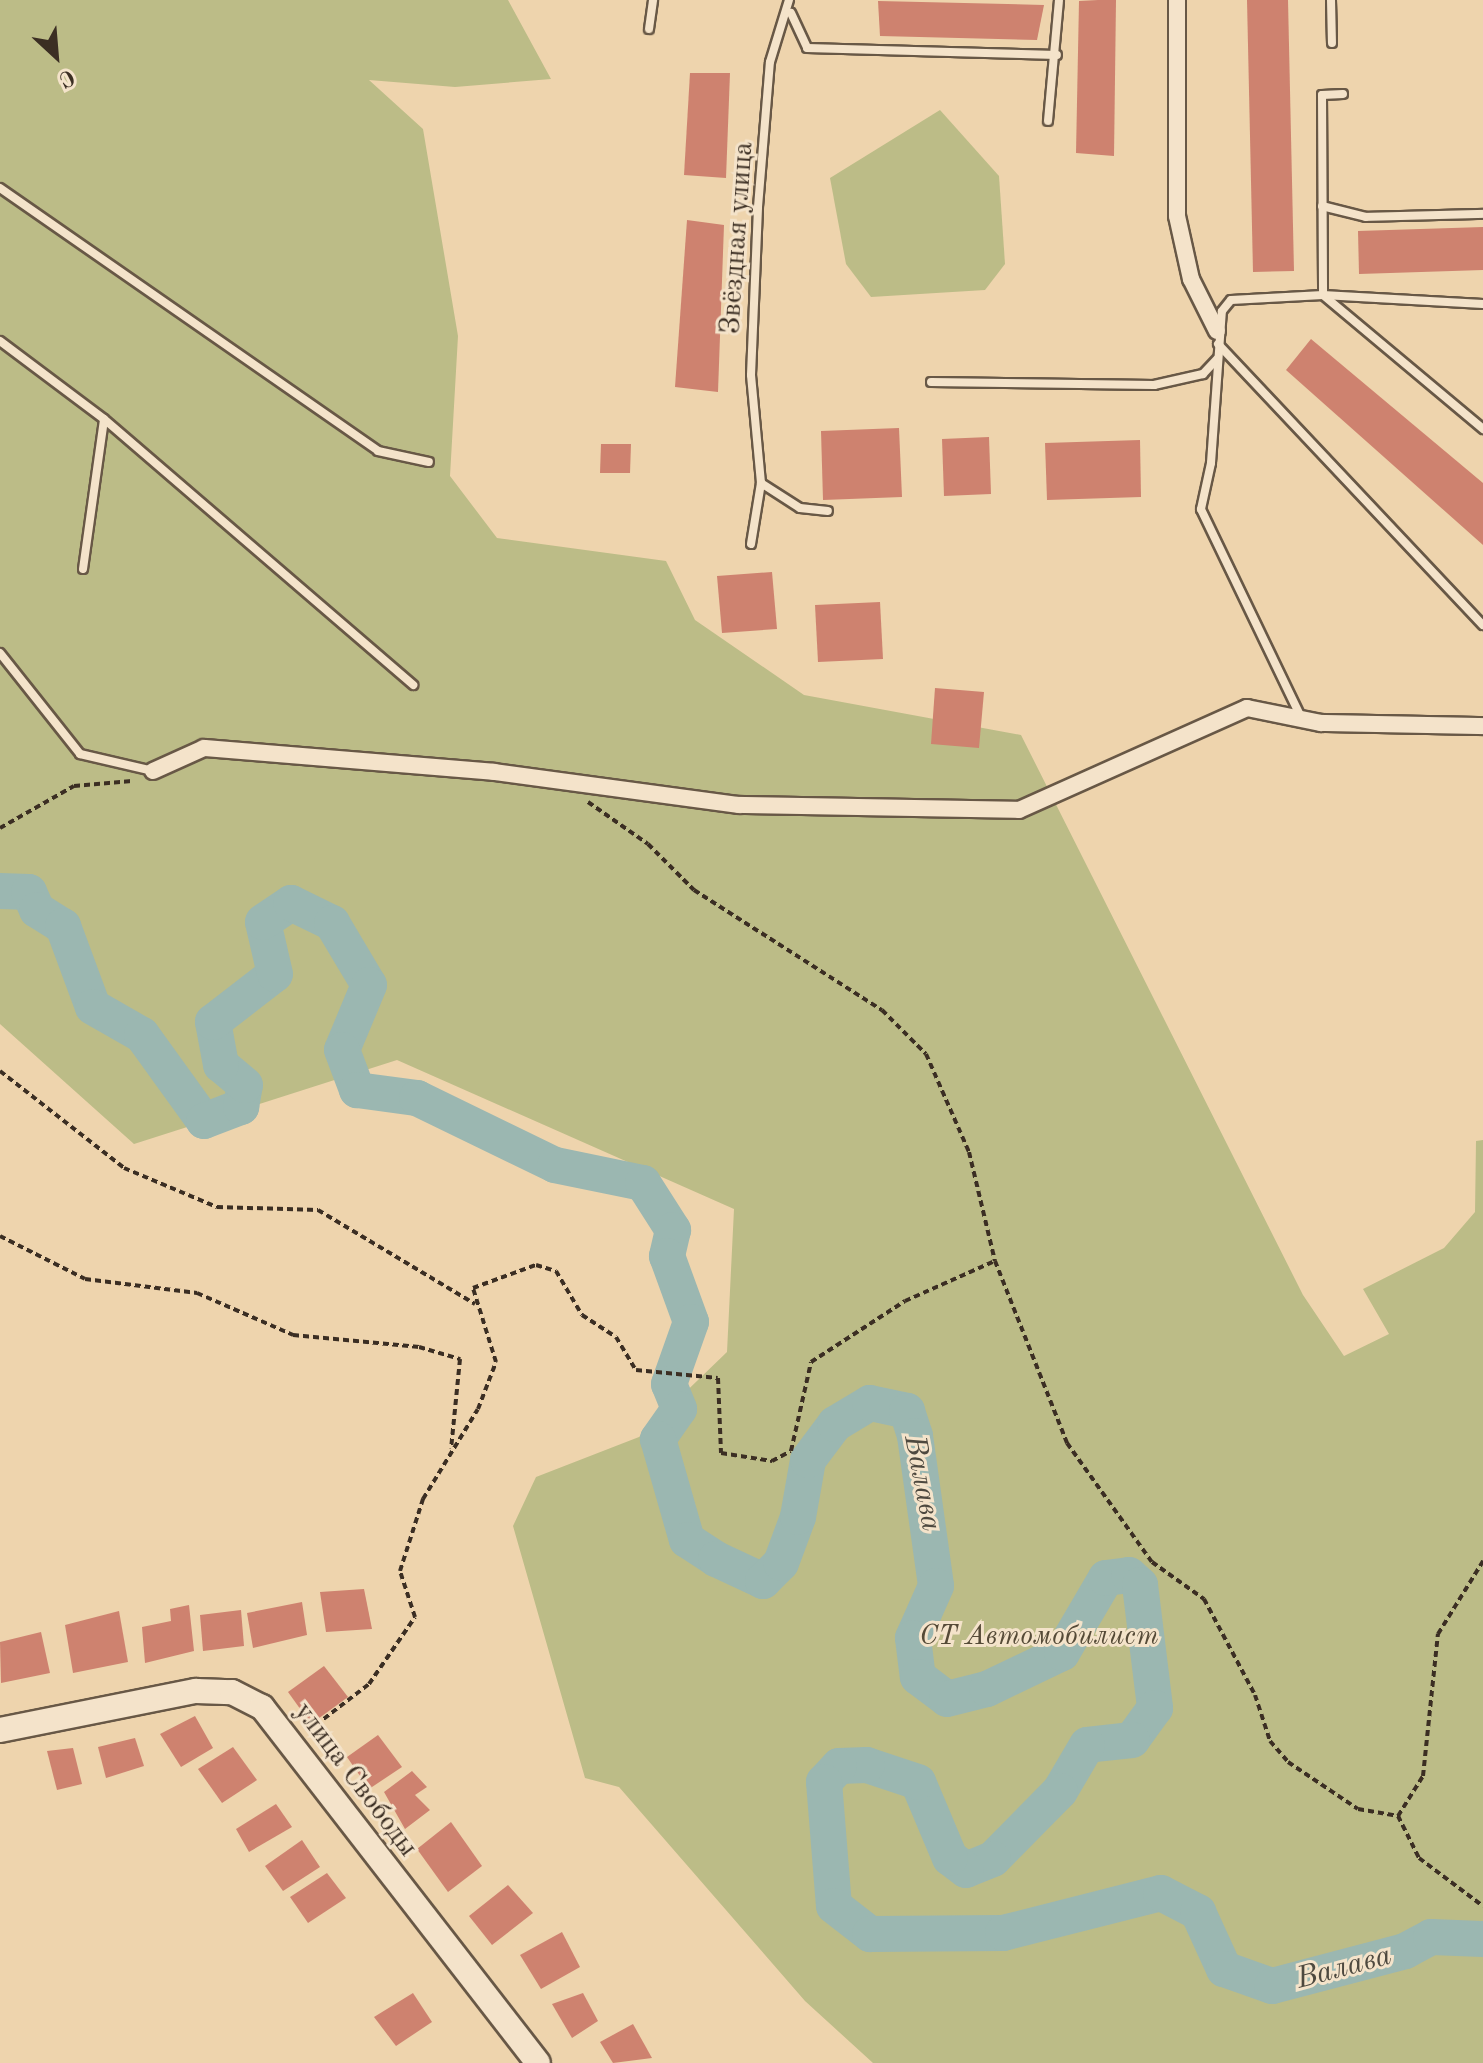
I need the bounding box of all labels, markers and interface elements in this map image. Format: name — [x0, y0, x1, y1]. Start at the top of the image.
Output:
north arrow — [16, 16, 96, 96]
text: С — [55, 64, 78, 91]
street label: Звёздная улица — [715, 141, 761, 335]
water label: Валава — [895, 1432, 949, 1534]
park label: СТ Автомобилист — [919, 1620, 1159, 1654]
street label: улица Свободы — [286, 1696, 424, 1864]
water label: Валава — [1292, 1938, 1396, 1998]

